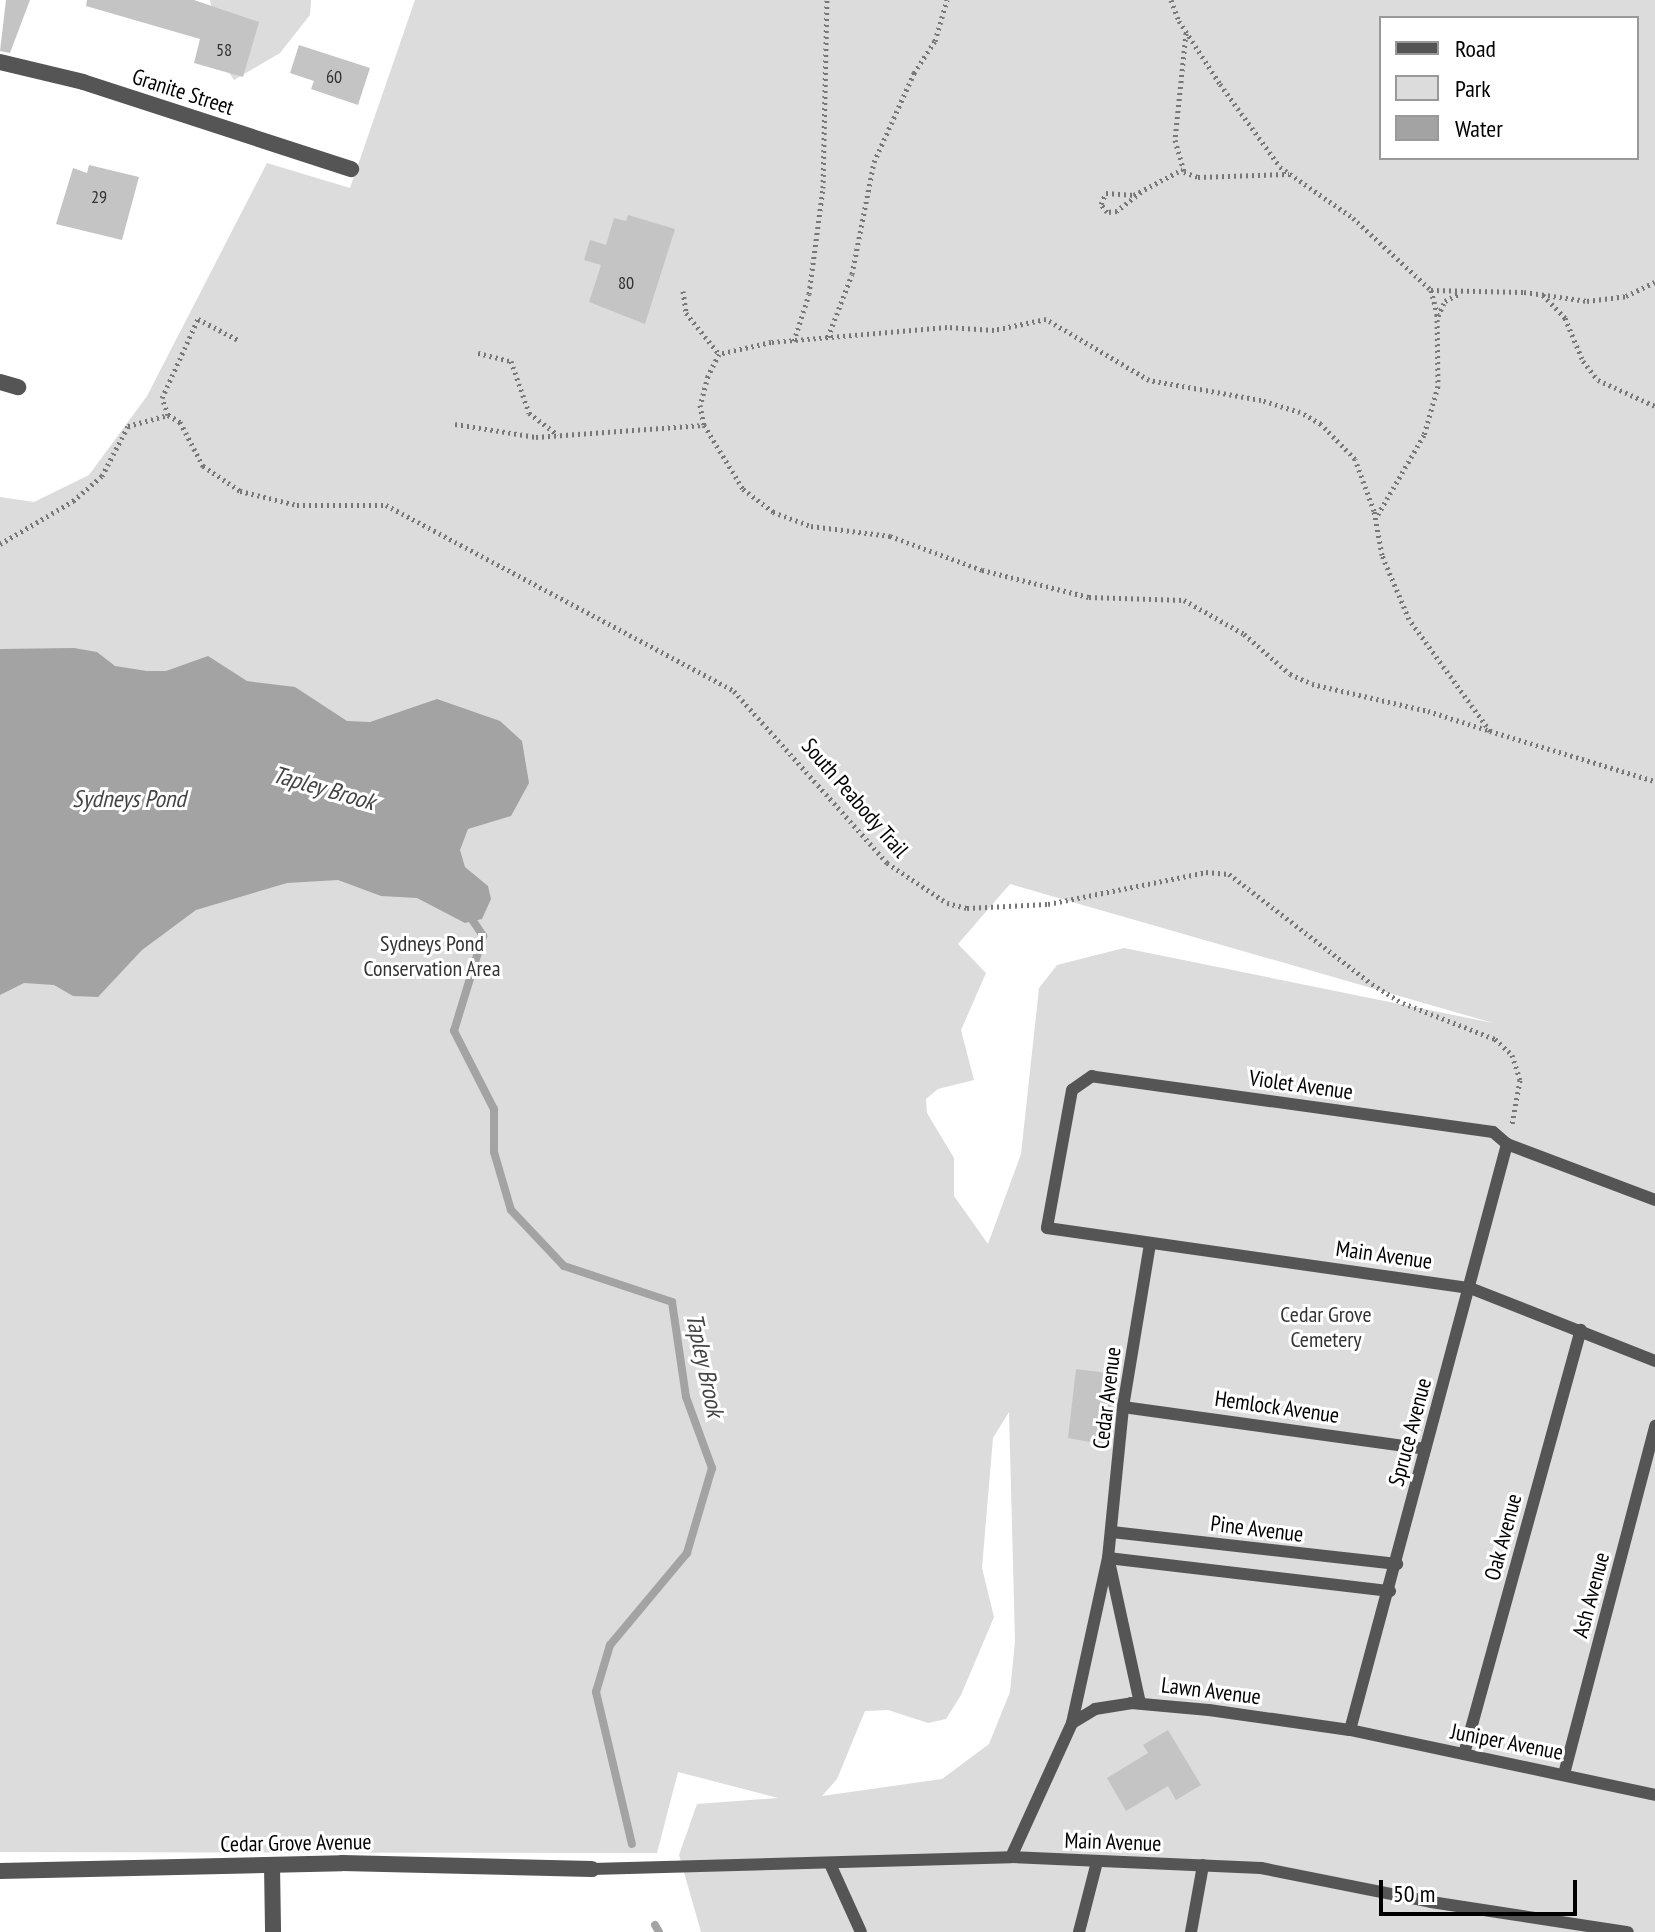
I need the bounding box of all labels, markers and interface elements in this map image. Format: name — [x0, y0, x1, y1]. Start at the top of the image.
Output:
legend — [1379, 16, 1639, 160]
text: Road — [1455, 33, 1496, 64]
house number: 58 — [216, 39, 232, 61]
street label: Granite Street — [129, 63, 237, 121]
house number: 60 — [326, 66, 342, 88]
text: Park — [1455, 73, 1491, 104]
text: Water — [1455, 113, 1503, 144]
house number: 29 — [91, 186, 107, 208]
house number: 80 — [618, 272, 634, 294]
street label: South Peabody Trail — [796, 733, 914, 863]
water label: Tapley Brook — [269, 760, 379, 816]
water label: Sydneys Pond — [72, 785, 186, 813]
park label: Sydneys Pond Conservation Area — [363, 930, 501, 982]
street label: Violet Avenue — [1247, 1065, 1355, 1105]
street label: Main Avenue — [1334, 1235, 1434, 1275]
park label: Cedar Grove Cemetery — [1280, 1301, 1372, 1352]
water label: Tapley Brook — [680, 1310, 730, 1420]
street label: Cedar Avenue — [1088, 1345, 1126, 1451]
street label: Spruce Avenue — [1383, 1375, 1437, 1489]
street label: Hemlock Avenue — [1213, 1385, 1341, 1429]
street label: Oak Avenue — [1479, 1490, 1527, 1584]
street label: Pine Avenue — [1209, 1510, 1305, 1548]
street label: Ash Avenue — [1567, 1549, 1615, 1641]
street label: Lawn Avenue — [1159, 1672, 1263, 1710]
street label: Juniper Avenue — [1448, 1718, 1566, 1766]
street label: Main Avenue — [1064, 1827, 1162, 1857]
street label: Cedar Grove Avenue — [220, 1828, 372, 1858]
scale bar — [1383, 1864, 1581, 1914]
text: 50 m — [1393, 1878, 1435, 1909]

